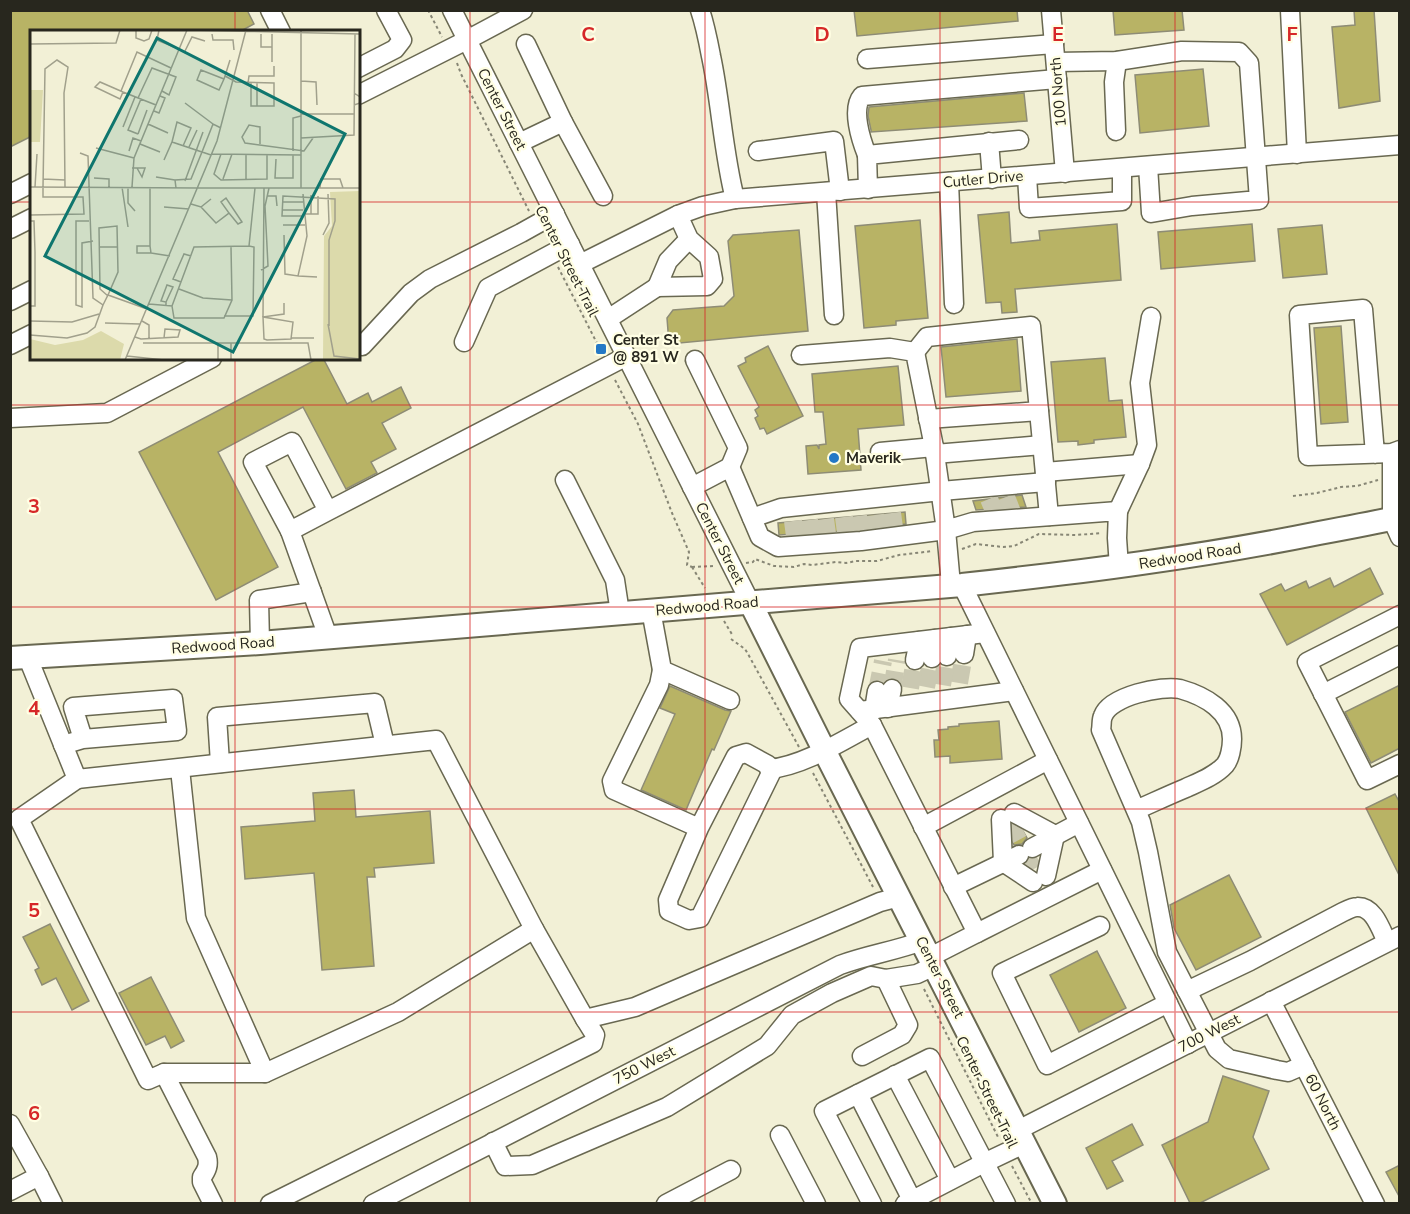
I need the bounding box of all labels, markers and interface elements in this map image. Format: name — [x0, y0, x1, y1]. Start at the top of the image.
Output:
text: C — [581, 21, 595, 48]
text: D — [814, 21, 830, 48]
text: E — [1052, 21, 1064, 48]
text: F — [1286, 21, 1298, 48]
inset map — [30, 30, 360, 360]
street label: 100 North — [1045, 56, 1071, 128]
street label: Center Street — [473, 65, 532, 154]
street label: Cutler Drive — [942, 166, 1024, 192]
street label: Center Street Trail — [530, 202, 604, 321]
place label: Center St @ 891 W — [613, 330, 679, 367]
marker: Center St @ 891 W — [594, 342, 608, 356]
place label: Maverik — [846, 448, 902, 468]
marker: Maverik — [827, 451, 841, 465]
text: 3 — [28, 493, 40, 520]
street label: Center Street — [691, 499, 750, 588]
street label: Redwood Road — [1137, 538, 1243, 574]
street label: Redwood Road — [655, 592, 759, 620]
street label: Redwood Road — [171, 631, 275, 659]
text: 4 — [28, 695, 40, 722]
text: 5 — [28, 897, 40, 924]
street label: Center Street — [911, 933, 970, 1022]
street label: 700 West — [1175, 1009, 1244, 1057]
street label: Center Street Trail — [951, 1033, 1023, 1152]
street label: 750 West — [610, 1041, 679, 1089]
street label: 60 North — [1300, 1070, 1346, 1134]
text: 6 — [28, 1100, 40, 1127]

